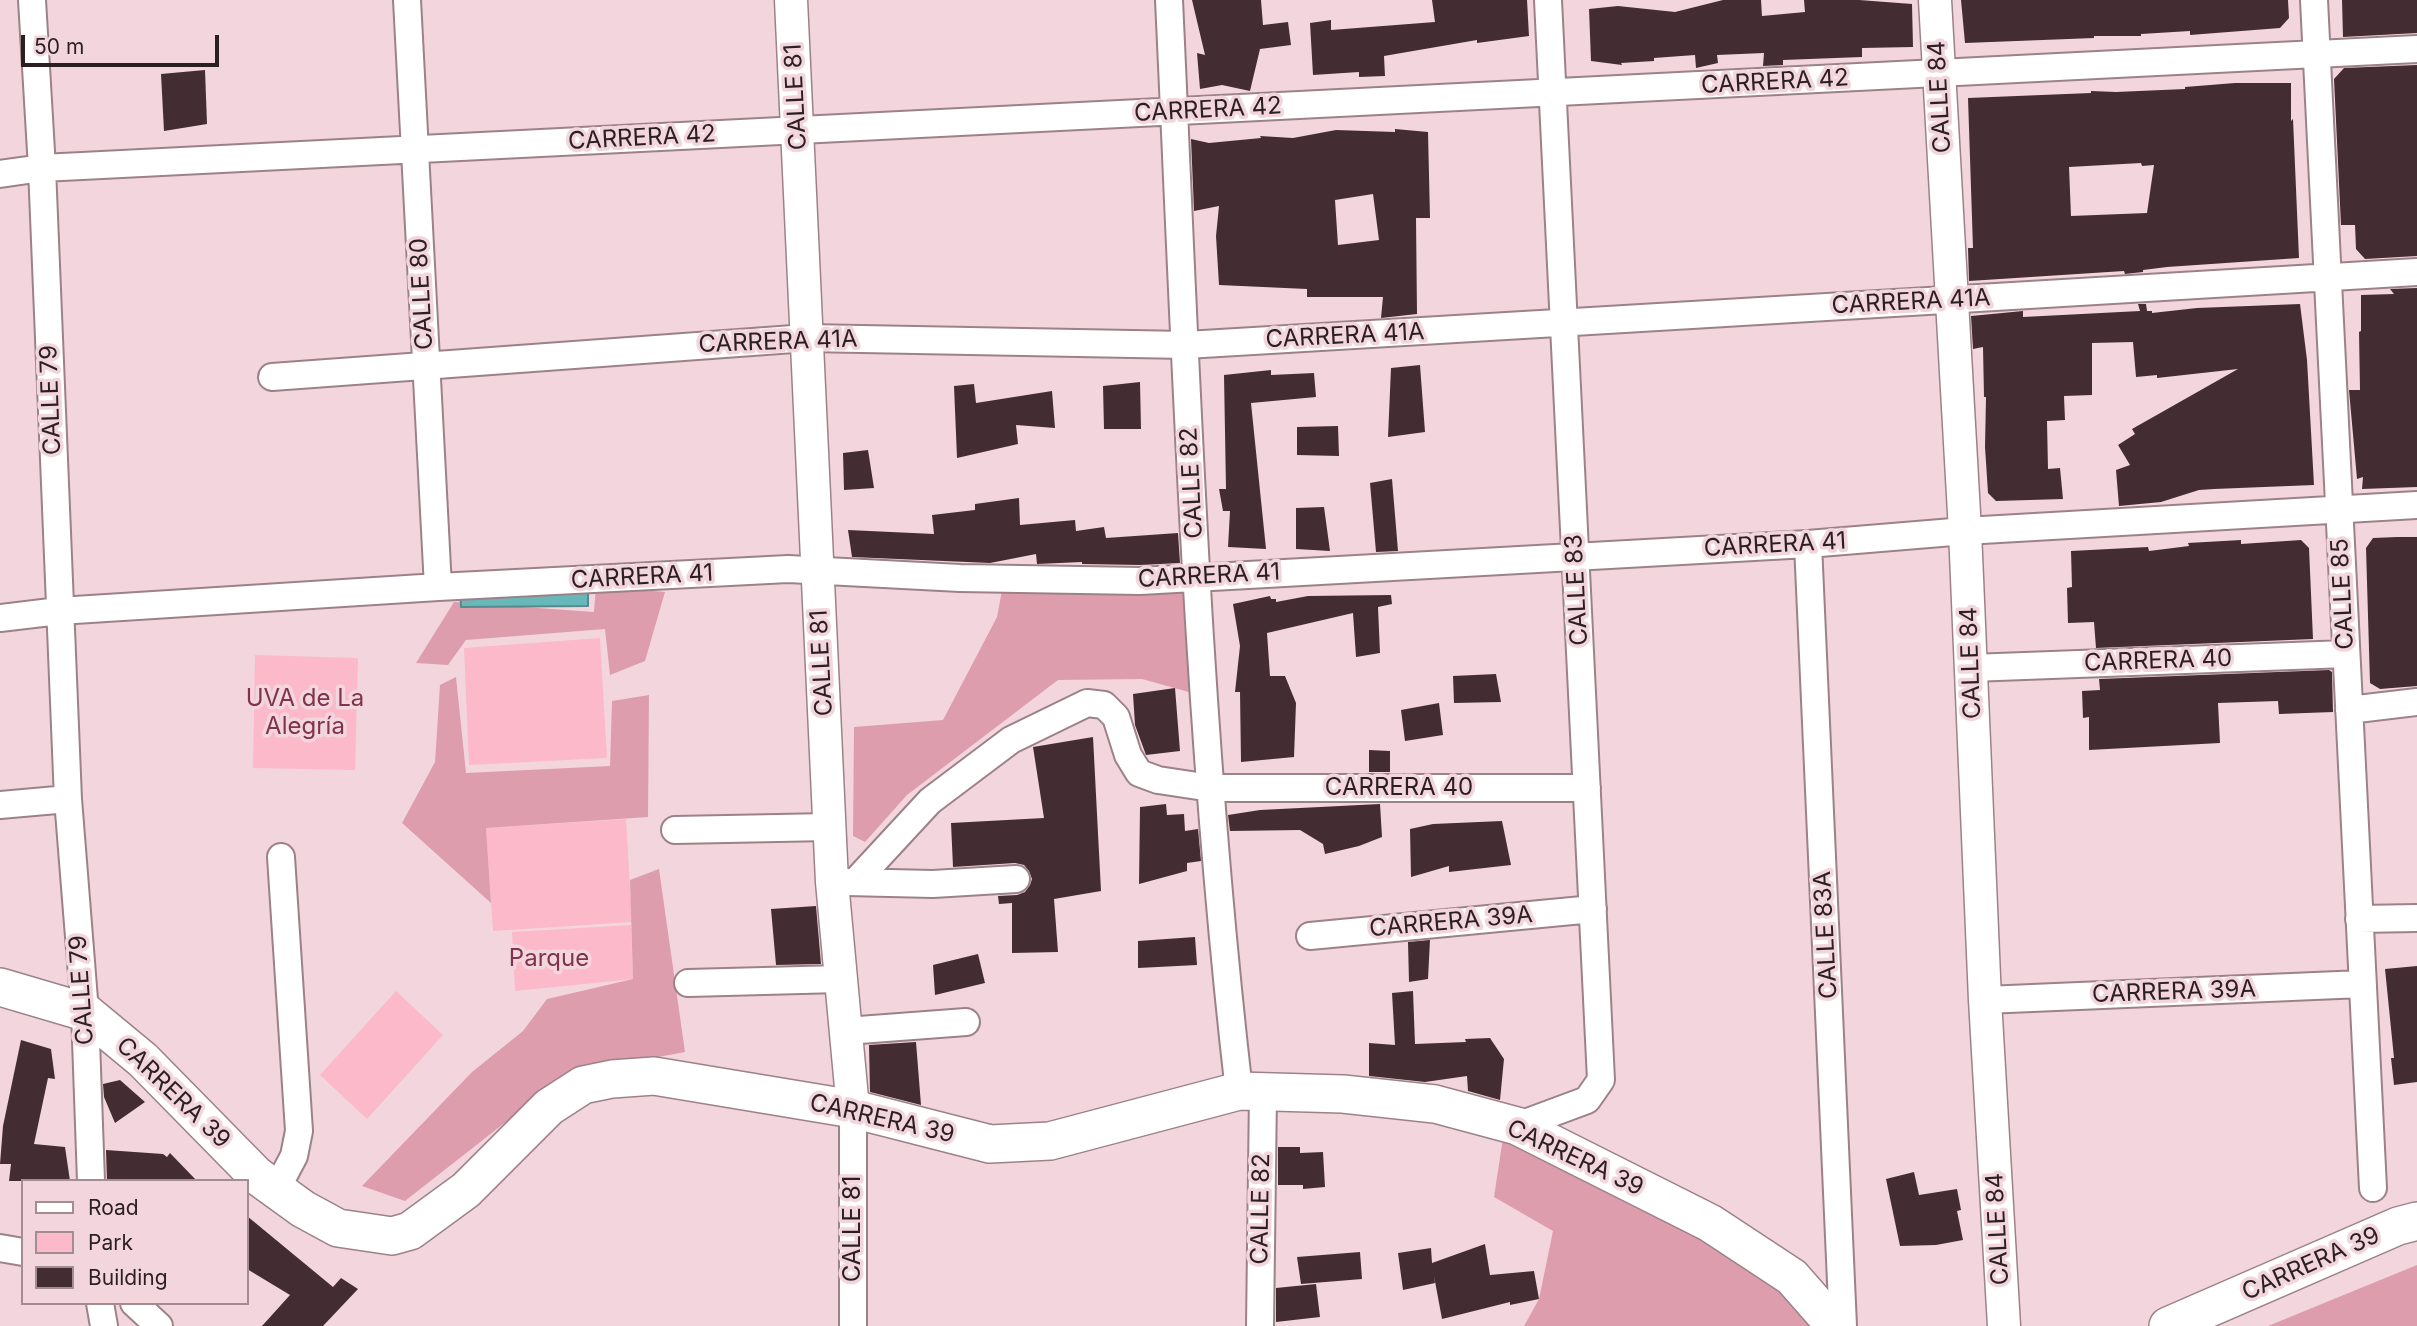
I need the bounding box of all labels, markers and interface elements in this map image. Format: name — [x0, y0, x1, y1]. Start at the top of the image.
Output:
scale bar — [24, 21, 222, 65]
text: 50 m — [34, 34, 84, 59]
street label: CALLE 84 — [1923, 40, 1957, 154]
street label: CALLE 81 — [779, 43, 813, 151]
street label: CARRERA 42 — [1700, 64, 1850, 100]
street label: CARRERA 42 — [1133, 92, 1283, 128]
street label: CARRERA 42 — [567, 120, 717, 156]
street label: CALLE 80 — [405, 237, 439, 351]
street label: CARRERA 41A — [1831, 283, 1991, 321]
street label: CARRERA 41A — [1265, 317, 1425, 355]
street label: CARRERA 41A — [698, 325, 858, 359]
street label: CALLE 79 — [35, 344, 67, 456]
street label: CALLE 82 — [1175, 427, 1209, 539]
street label: CARRERA 41 — [1703, 527, 1847, 563]
street label: CALLE 83 — [1560, 534, 1594, 646]
street label: CALLE 85 — [2326, 538, 2360, 650]
street label: CARRERA 41 — [1137, 558, 1281, 594]
street label: CARRERA 41 — [570, 559, 714, 595]
street label: CALLE 84 — [1955, 606, 1987, 720]
street label: CALLE 81 — [805, 609, 839, 717]
street label: CARRERA 40 — [2083, 644, 2233, 678]
park label: UVA de La Alegría — [246, 685, 364, 741]
street label: CARRERA 40 — [1325, 774, 1473, 802]
street label: CALLE 83A — [1808, 870, 1844, 1000]
street label: CARRERA 39A — [1368, 901, 1534, 943]
street label: CALLE 79 — [64, 934, 100, 1046]
park label: Parque — [509, 945, 589, 973]
street label: CARRERA 39A — [2092, 975, 2256, 1009]
street label: CARRERA 39 — [110, 1031, 236, 1155]
street label: CARRERA 39 — [807, 1088, 957, 1150]
street label: CARRERA 39 — [1502, 1114, 1648, 1202]
street label: CALLE 82 — [1246, 1153, 1276, 1265]
street label: CALLE 84 — [1981, 1172, 2015, 1286]
street label: CALLE 81 — [839, 1176, 867, 1282]
legend — [21, 1179, 248, 1305]
text: Road — [88, 1195, 139, 1220]
street label: CARRERA 39 — [2238, 1221, 2384, 1307]
text: Park — [88, 1230, 133, 1255]
text: Building — [88, 1265, 168, 1290]

